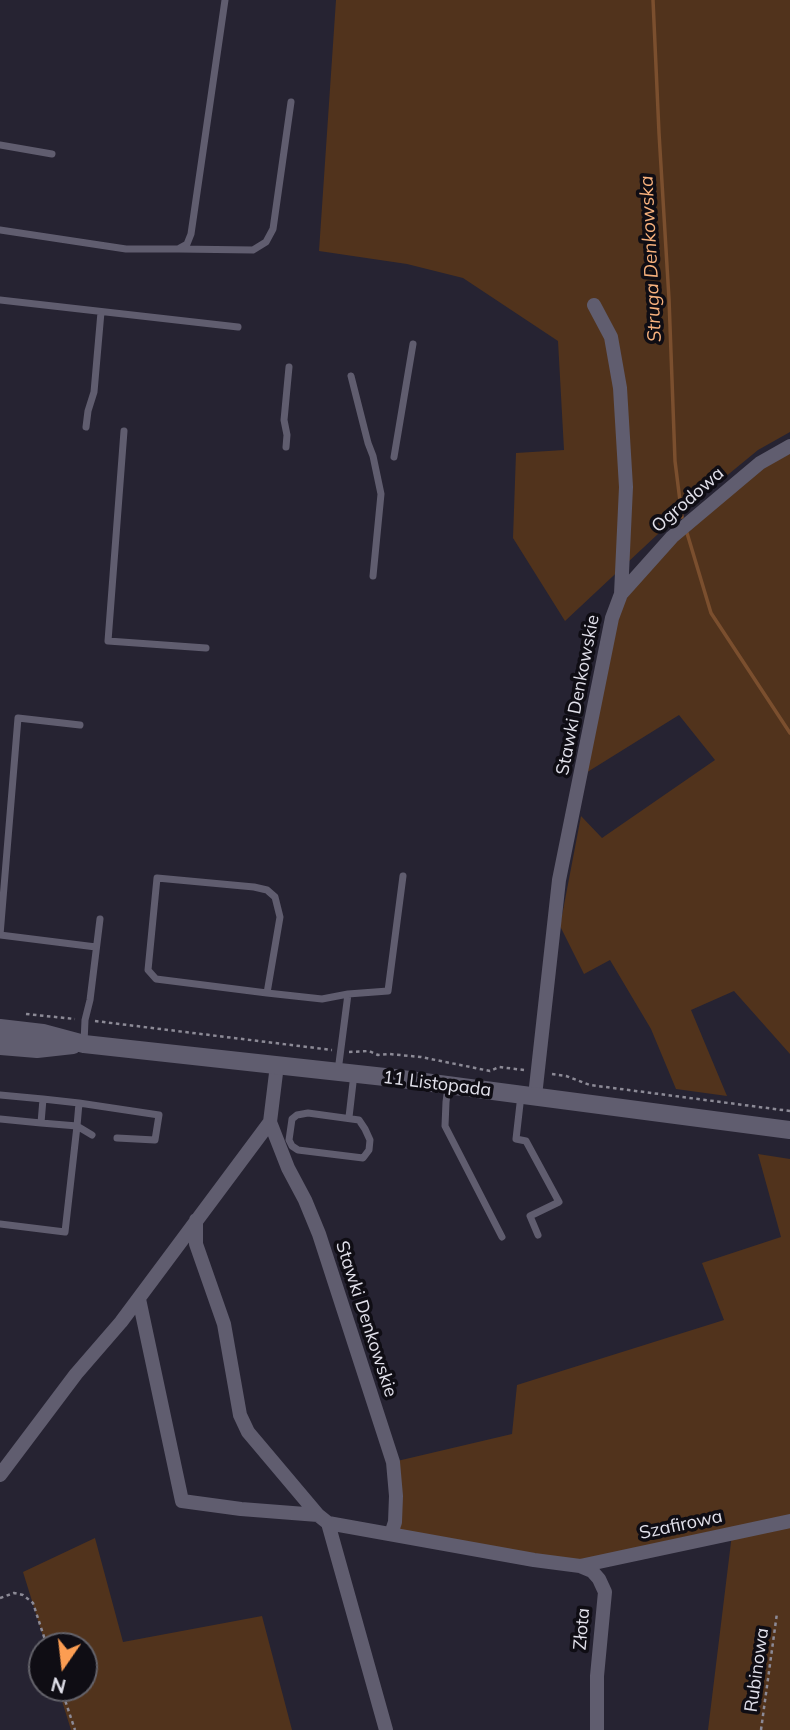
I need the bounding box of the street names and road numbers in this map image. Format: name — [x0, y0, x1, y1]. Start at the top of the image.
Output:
street label: Ogrodowa — [647, 463, 729, 537]
street label: Stawki Denkowskie — [552, 613, 604, 777]
street label: 11 Listopada — [382, 1067, 492, 1101]
street label: Stawki Denkowskie — [331, 1238, 401, 1400]
street label: Szafirowa — [637, 1506, 725, 1544]
street label: Złota — [569, 1607, 595, 1651]
street label: Rubinowa — [740, 1626, 774, 1714]

